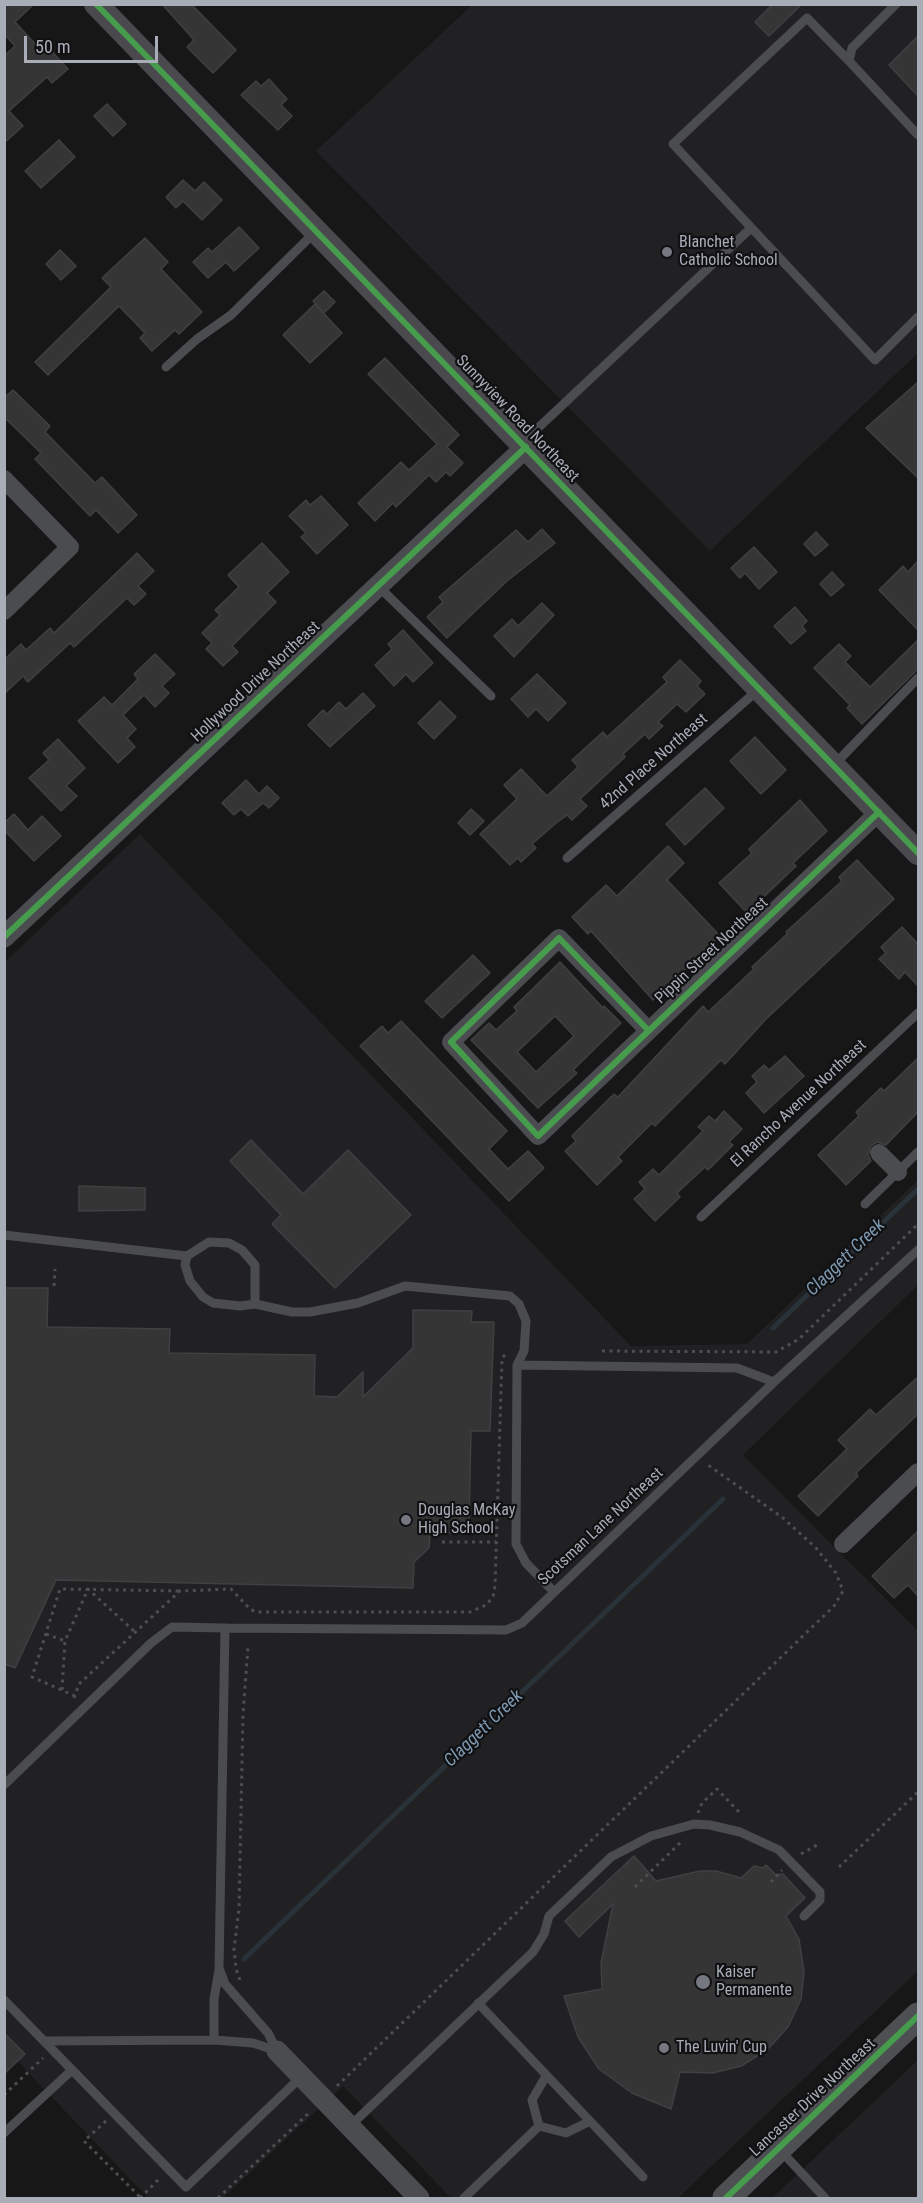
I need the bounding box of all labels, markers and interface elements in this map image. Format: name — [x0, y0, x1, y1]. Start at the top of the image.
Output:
scale bar — [27, 24, 160, 62]
text: 50 m — [35, 36, 70, 57]
place label: Blanchet Catholic School — [679, 233, 778, 271]
marker: Blanchet Catholic School — [660, 245, 674, 259]
street label: Sunnyview Road Northeast — [451, 352, 583, 486]
street label: Hollywood Drive Northeast — [188, 618, 324, 746]
street label: 42nd Place Northeast — [596, 710, 712, 814]
street label: Pippin Street Northeast — [652, 894, 772, 1008]
street label: El Rancho Avenue Northeast — [727, 1036, 871, 1172]
water label: Claggett Creek — [802, 1215, 890, 1301]
street label: Scotsman Lane Northeast — [535, 1464, 667, 1590]
place label: Douglas McKay High School — [418, 1501, 516, 1539]
marker: Douglas McKay High School — [399, 1513, 413, 1527]
water label: Claggett Creek — [440, 1686, 528, 1772]
place label: Kaiser Permanente — [716, 1963, 792, 2001]
marker: Kaiser Permanente — [694, 1973, 712, 1991]
street label: Lancaster Drive Northeast — [746, 2035, 880, 2161]
place label: The Luvin' Cup — [676, 2038, 767, 2058]
marker: The Luvin' Cup — [657, 2041, 671, 2055]

